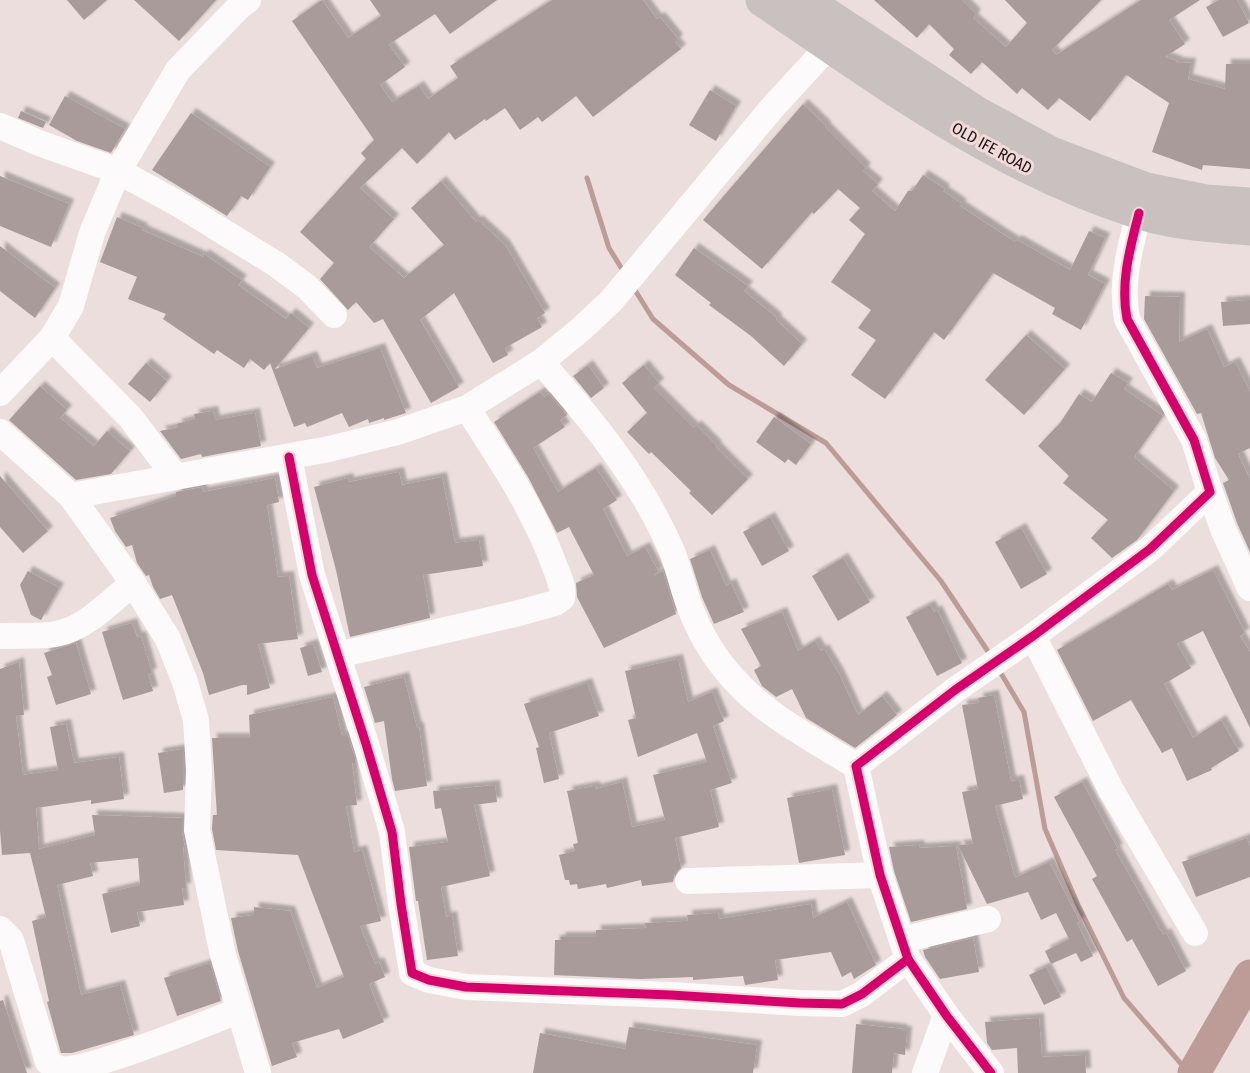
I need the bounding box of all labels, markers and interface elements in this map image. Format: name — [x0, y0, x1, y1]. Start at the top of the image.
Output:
street label: OLD IFE ROAD — [949, 118, 1035, 178]

